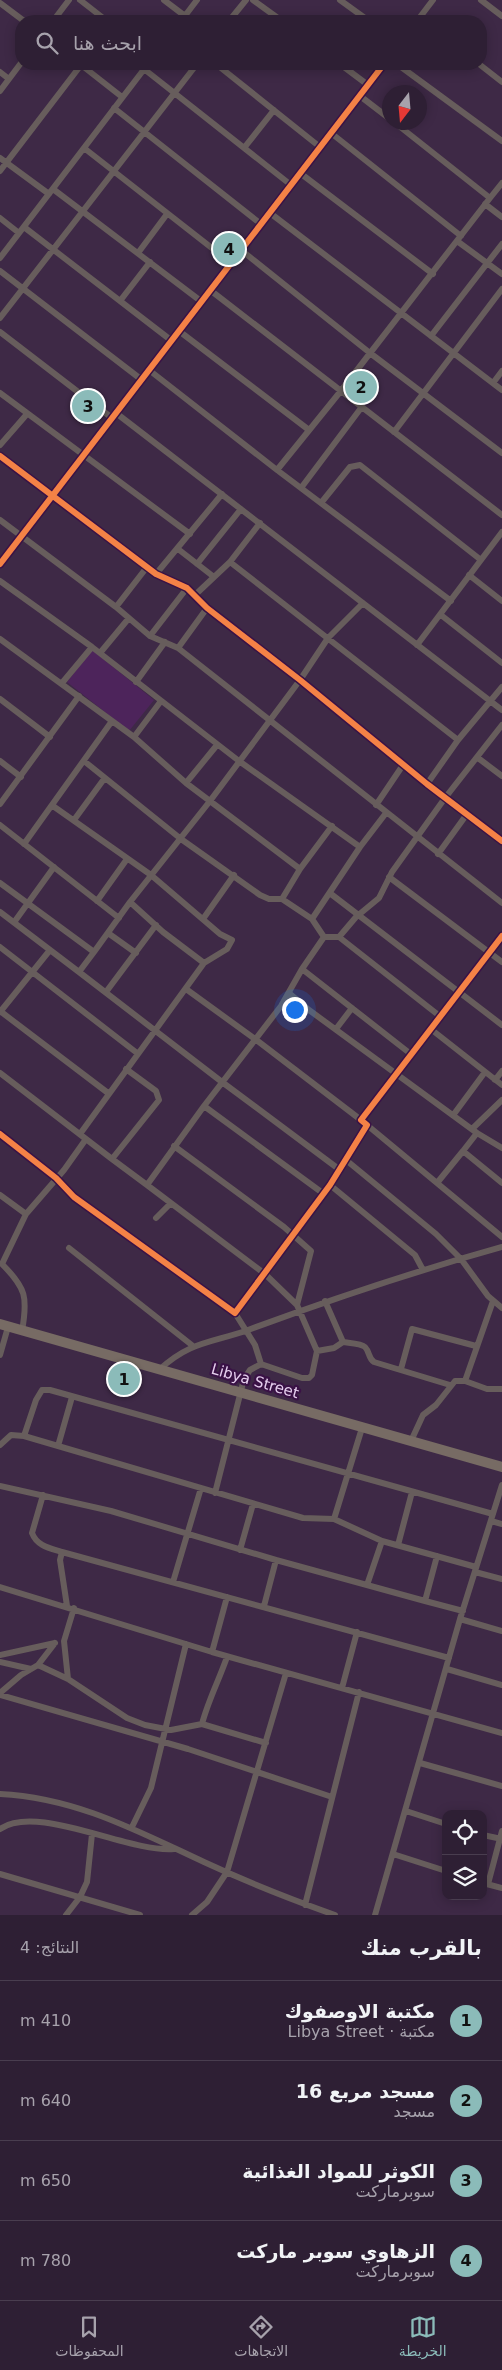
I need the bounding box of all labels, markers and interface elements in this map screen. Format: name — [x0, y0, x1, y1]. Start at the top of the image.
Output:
search box — [15, 15, 487, 70]
icon: search — [33, 29, 61, 57]
text: ابحث هنا — [73, 32, 142, 54]
north arrow — [382, 85, 427, 130]
pin: 4 — [213, 230, 245, 268]
pin: 2 — [345, 368, 377, 406]
pin: 3 — [72, 387, 104, 425]
your location — [282, 997, 308, 1023]
pin: 1 — [108, 1360, 140, 1398]
street label: Libya Street — [209, 1360, 301, 1402]
map controls — [442, 1810, 487, 1900]
button: locate — [442, 1810, 487, 1855]
button: layers — [442, 1855, 487, 1900]
text: بالقرب منك — [361, 1936, 482, 1960]
text: النتائج: 4 — [20, 1938, 79, 1957]
text: مكتبة الاوصفوك — [285, 2000, 435, 2022]
text: 410 m — [20, 2011, 71, 2030]
text: 1 — [460, 2011, 472, 2030]
text: مكتبة · Libya Street — [288, 2022, 435, 2041]
text: مسجد مربع 16 — [296, 2080, 435, 2102]
text: 640 m — [20, 2091, 71, 2110]
text: 2 — [460, 2091, 472, 2110]
text: مسجد — [393, 2102, 435, 2121]
text: الكوثر للمواد الغذائية — [242, 2160, 435, 2182]
text: 650 m — [20, 2171, 71, 2190]
text: 3 — [460, 2171, 472, 2190]
text: سوبرماركت — [356, 2182, 435, 2201]
text: الزهاوي سوبر ماركت — [236, 2240, 435, 2262]
text: 780 m — [20, 2251, 71, 2270]
text: 4 — [460, 2251, 472, 2270]
text: سوبرماركت — [356, 2262, 435, 2281]
tab: المحفوظات — [55, 2313, 124, 2359]
tab: الاتجاهات — [234, 2313, 288, 2359]
tab: الخريطة — [399, 2313, 447, 2359]

